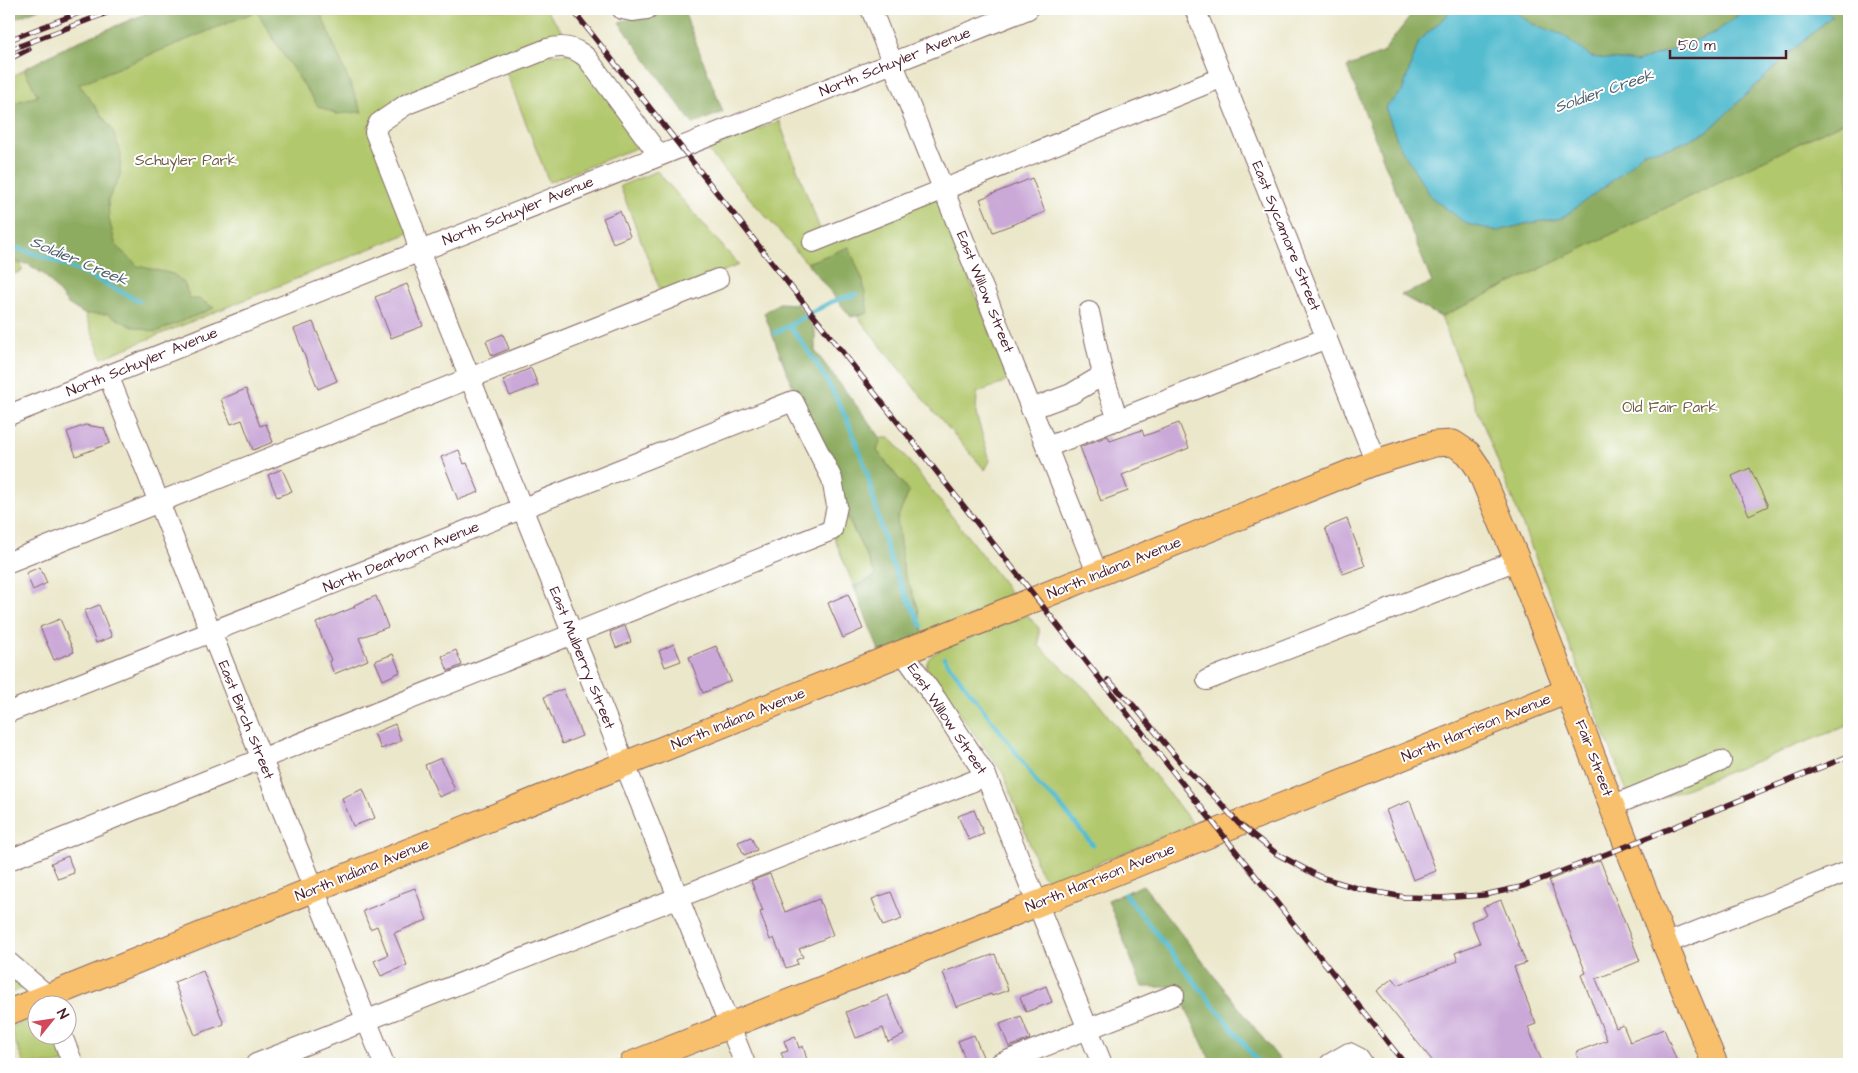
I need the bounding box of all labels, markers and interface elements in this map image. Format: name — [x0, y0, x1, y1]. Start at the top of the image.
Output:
street label: North Schuyler Avenue — [816, 22, 974, 103]
scale bar — [1670, 28, 1787, 60]
text: 50 m — [1678, 35, 1716, 56]
water label: Soldier Creek — [1551, 63, 1658, 118]
park label: Schuyler Park — [135, 150, 237, 172]
street label: East Sycamore Street — [1245, 158, 1326, 314]
street label: North Schuyler Avenue — [439, 171, 597, 252]
street label: East Willow Street — [951, 228, 1019, 356]
water label: Soldier Creek — [27, 231, 132, 292]
street label: North Schuyler Avenue — [63, 322, 221, 403]
park label: Old Fair Park — [1622, 397, 1718, 418]
street label: North Dearborn Avenue — [320, 516, 482, 598]
street label: North Indiana Avenue — [1044, 532, 1184, 604]
street label: East Mulberry Street — [543, 584, 620, 733]
street label: East Birch Street — [213, 657, 279, 783]
street label: East Willow Street — [902, 659, 992, 779]
street label: North Indiana Avenue — [668, 683, 808, 755]
street label: North Harrison Avenue — [1398, 688, 1554, 768]
street label: Fair Street — [1570, 716, 1618, 800]
street label: North Indiana Avenue — [292, 834, 432, 906]
street label: North Harrison Avenue — [1022, 838, 1178, 918]
north arrow — [28, 996, 78, 1046]
text: N — [52, 1005, 73, 1023]

